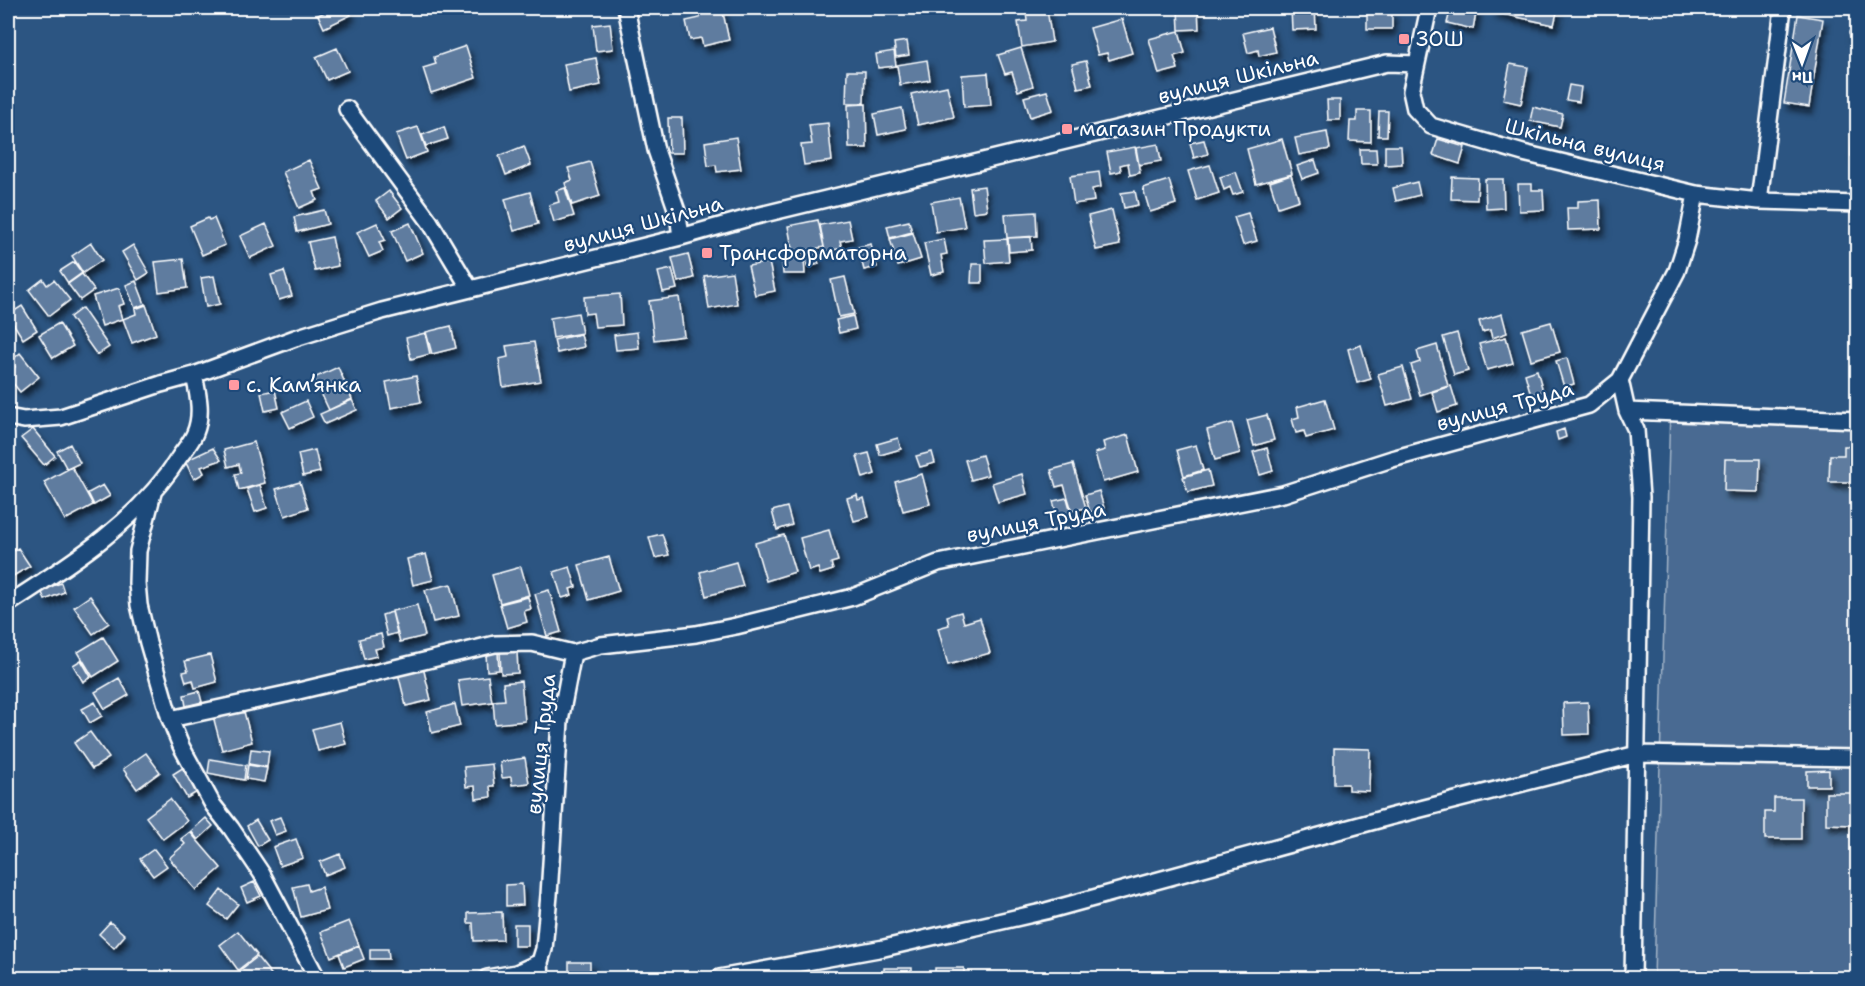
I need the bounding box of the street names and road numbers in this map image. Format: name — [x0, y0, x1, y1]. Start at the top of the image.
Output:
street label: вулиця Шкільна — [1155, 44, 1321, 110]
street label: Шкільна вулиця — [1502, 112, 1668, 178]
street label: вулиця Шкільна — [560, 189, 726, 259]
street label: вулиця Труда — [1433, 374, 1577, 438]
street label: вулиця Труда — [964, 495, 1108, 549]
street label: вулиця Труда — [520, 672, 562, 816]

